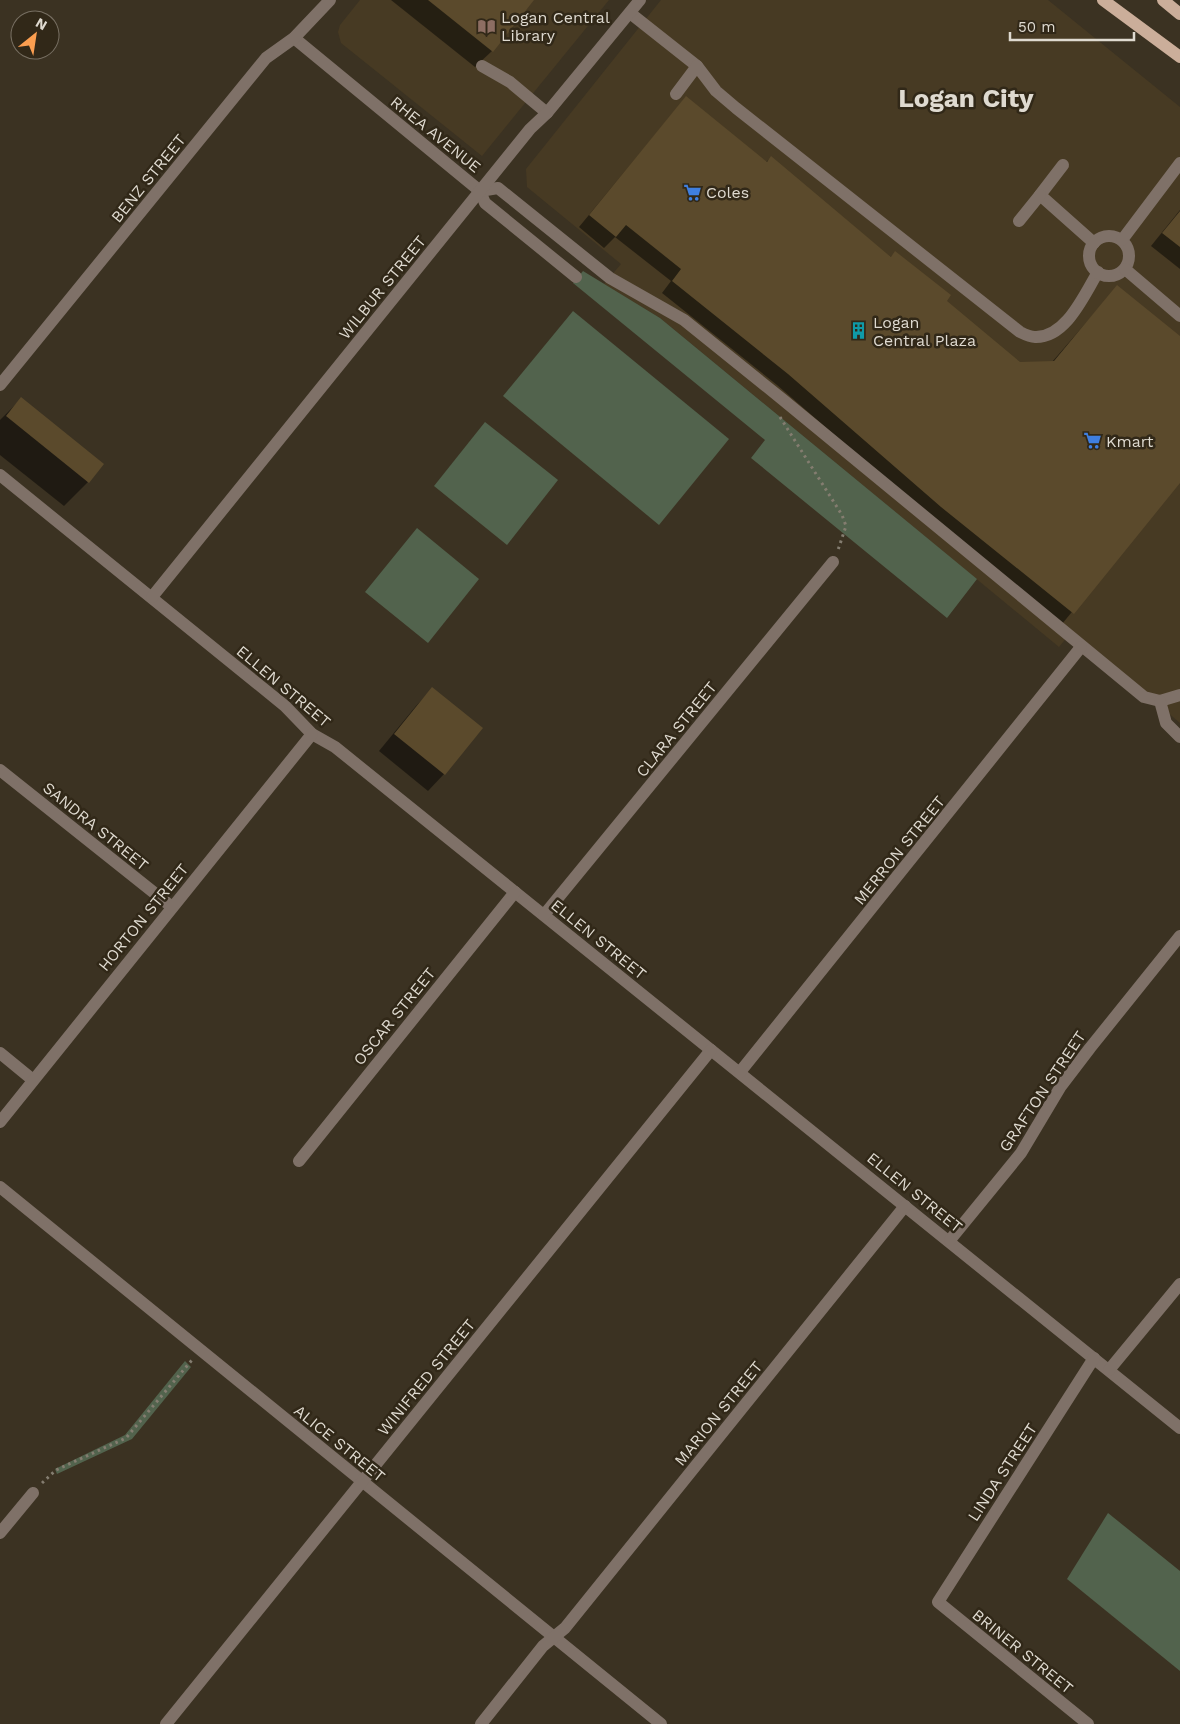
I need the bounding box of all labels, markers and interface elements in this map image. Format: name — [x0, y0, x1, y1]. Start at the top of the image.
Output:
place label: Logan Central Library — [501, 8, 610, 45]
north arrow — [10, 10, 60, 60]
scale bar — [1010, 10, 1134, 42]
text: N — [33, 14, 50, 33]
library icon: Logan Central Library — [477, 16, 497, 36]
text: 50 m — [1018, 18, 1055, 36]
district label: Logan City — [898, 83, 1034, 113]
street label: RHEA AVENUE — [387, 92, 485, 177]
street label: BENZ STREET — [107, 130, 190, 226]
supermarket icon: Coles — [682, 182, 702, 202]
place label: Coles — [706, 183, 749, 202]
street label: WILBUR STREET — [335, 231, 430, 343]
place label: Logan Central Plaza — [873, 313, 976, 350]
building icon: Logan Central Plaza — [849, 321, 869, 341]
supermarket icon: Kmart — [1082, 431, 1102, 451]
place label: Kmart — [1106, 432, 1154, 451]
street label: ELLEN STREET — [233, 642, 335, 731]
street label: CLARA STREET — [632, 678, 721, 781]
street label: SANDRA STREET — [39, 778, 152, 875]
street label: MERRON STREET — [850, 792, 949, 909]
street label: HORTON STREET — [94, 860, 193, 975]
street label: ELLEN STREET — [547, 895, 650, 984]
street label: OSCAR STREET — [349, 963, 440, 1069]
street label: GRAFTON STREET — [995, 1027, 1090, 1155]
street label: ELLEN STREET — [863, 1148, 966, 1237]
street label: WINIFRED STREET — [374, 1315, 479, 1439]
street label: MARION STREET — [670, 1357, 767, 1469]
street label: ALICE STREET — [290, 1401, 389, 1486]
street label: LINDA STREET — [964, 1420, 1041, 1525]
street label: BRINER STREET — [969, 1605, 1077, 1698]

